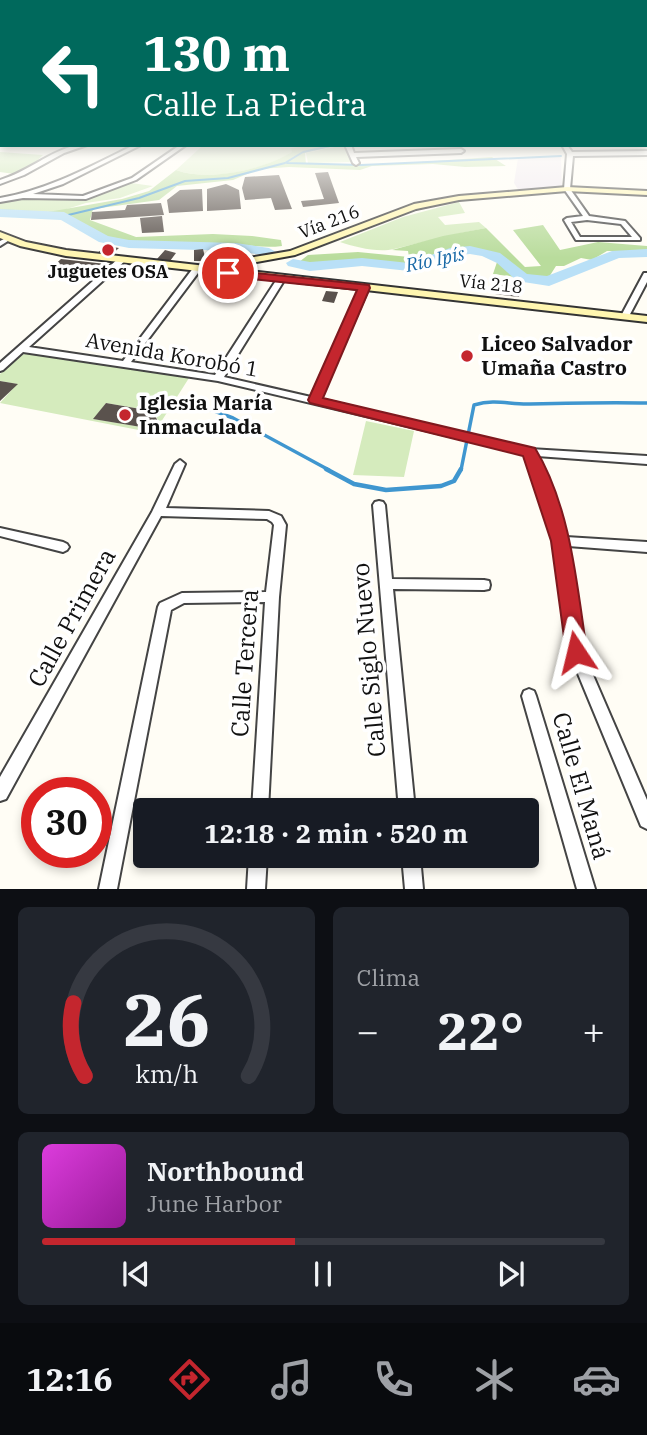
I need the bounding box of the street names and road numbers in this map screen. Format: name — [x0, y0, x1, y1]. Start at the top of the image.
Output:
street label: Vía 216 — [295, 199, 363, 244]
street label: Vía 218 — [458, 269, 524, 298]
street label: Avenida Korobó 1 — [84, 325, 261, 383]
street label: Calle Primera — [20, 543, 122, 692]
street label: Calle Siglo Nuevo — [344, 562, 392, 759]
street label: Calle Tercera — [223, 588, 265, 738]
street label: Calle El Maná — [546, 708, 618, 863]

